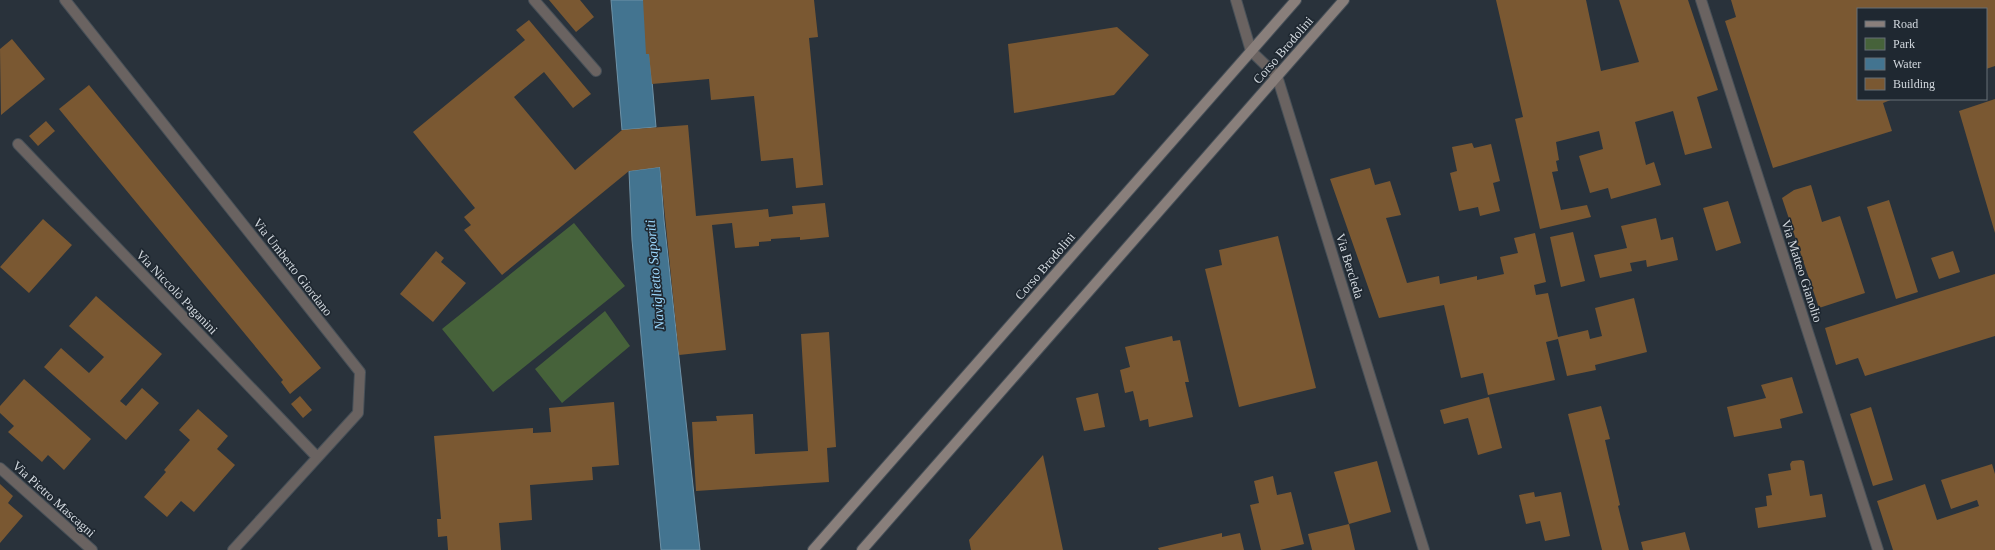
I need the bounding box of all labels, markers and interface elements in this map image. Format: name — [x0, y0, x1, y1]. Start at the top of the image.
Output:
legend — [1857, 8, 1987, 100]
street label: Corso Brodolini — [1250, 13, 1317, 87]
text: Road — [1893, 17, 1918, 31]
text: Park — [1893, 37, 1915, 51]
text: Water — [1893, 57, 1921, 71]
text: Building — [1893, 77, 1935, 91]
street label: Via Umberto Giordano — [250, 215, 336, 319]
street label: Via Matteo Gianolio — [1778, 218, 1826, 324]
water label: Naviglietto Saporiti — [643, 219, 667, 332]
street label: Corso Brodolini — [1012, 229, 1079, 303]
street label: Via Bercleda — [1333, 232, 1367, 301]
street label: Via Niccolò Paganini — [133, 247, 221, 337]
street label: Via Pietro Mascagni — [10, 458, 99, 540]

